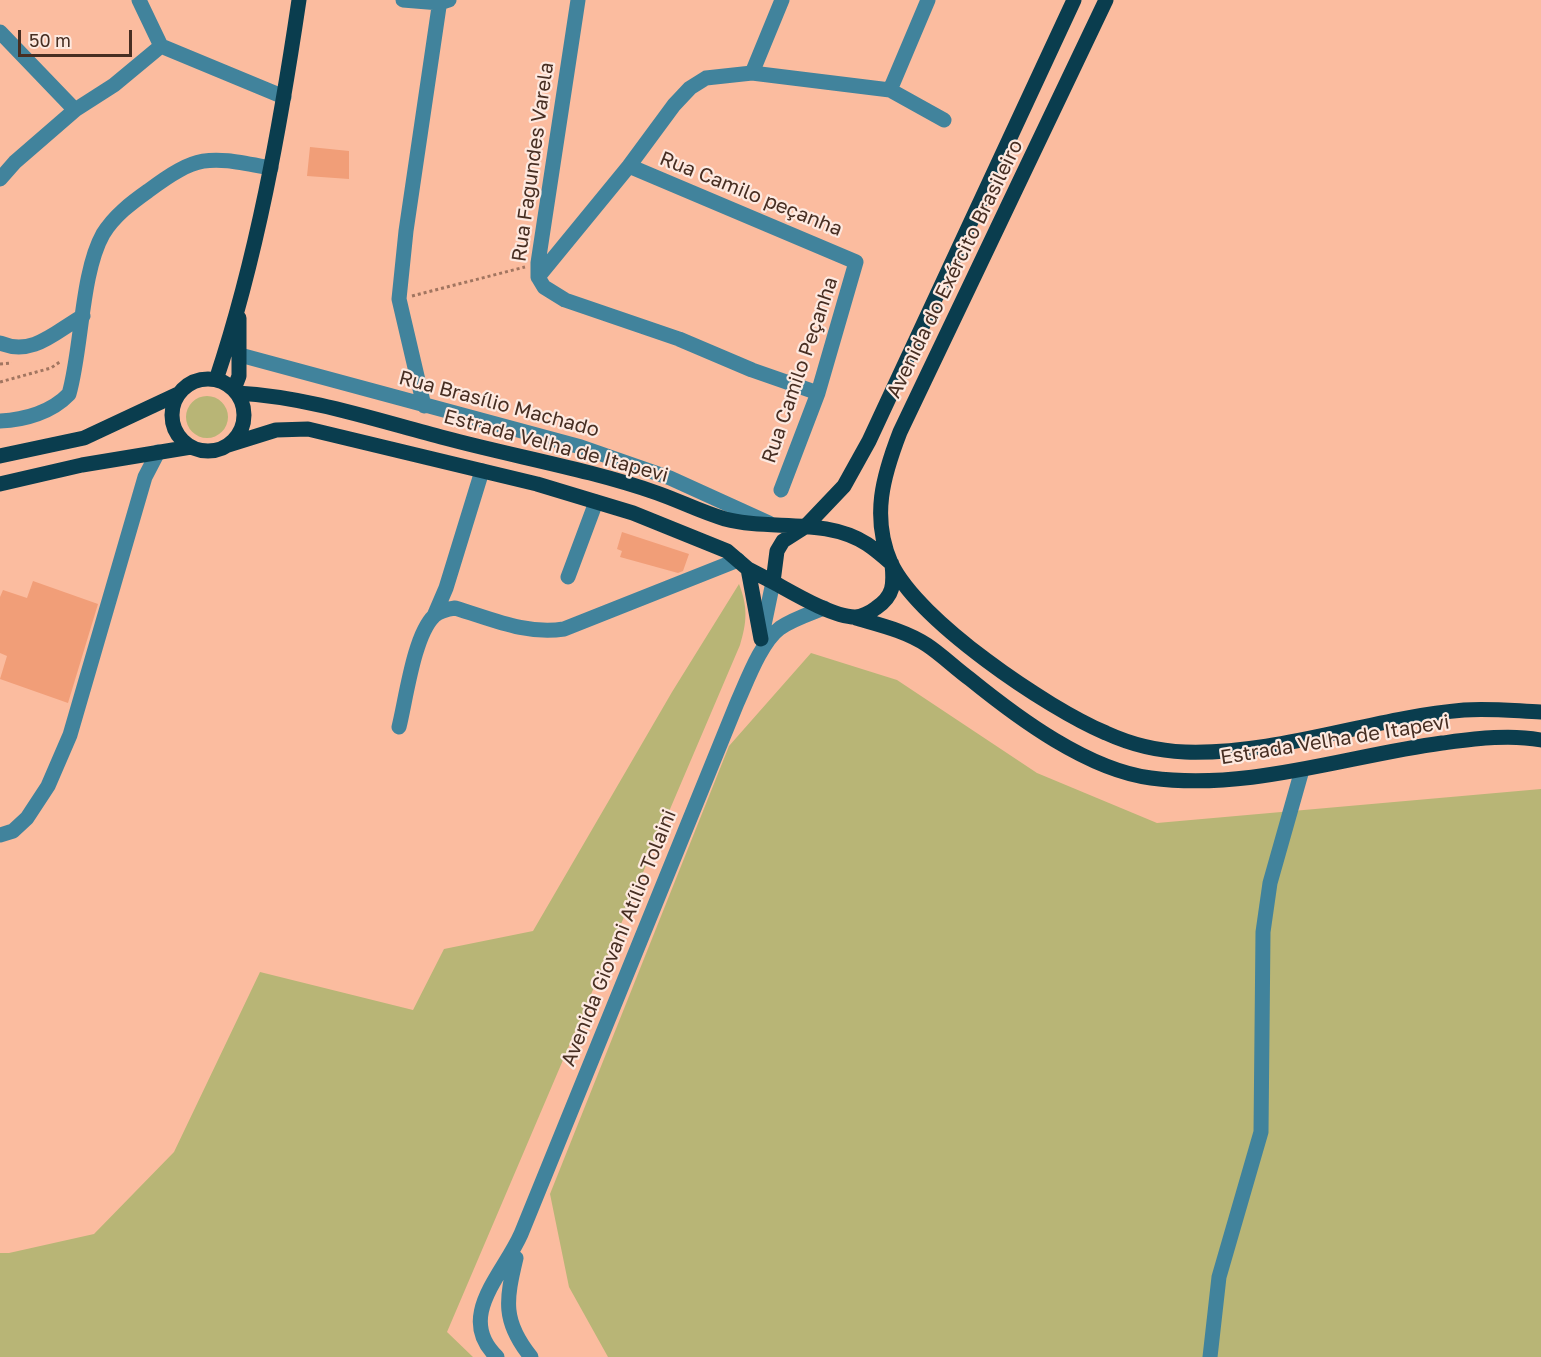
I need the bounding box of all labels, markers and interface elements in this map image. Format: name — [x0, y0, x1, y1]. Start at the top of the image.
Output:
scale bar — [21, 18, 135, 56]
text: 50 m — [29, 29, 71, 51]
street label: Rua Fagundes Varela — [507, 61, 559, 263]
street label: Avenida do Exército Brasileiro — [882, 136, 1028, 402]
street label: Rua Camilo peçanha — [656, 146, 846, 242]
street label: Rua Camilo Peçanha — [757, 274, 843, 466]
street label: Rua Brasílio Machado — [396, 366, 602, 442]
street label: Estrada Velha de Itapevi — [441, 404, 671, 488]
street label: Estrada Velha de Itapevi — [1219, 710, 1451, 770]
street label: Avenida Giovani Atílio Tolaini — [556, 806, 682, 1070]

